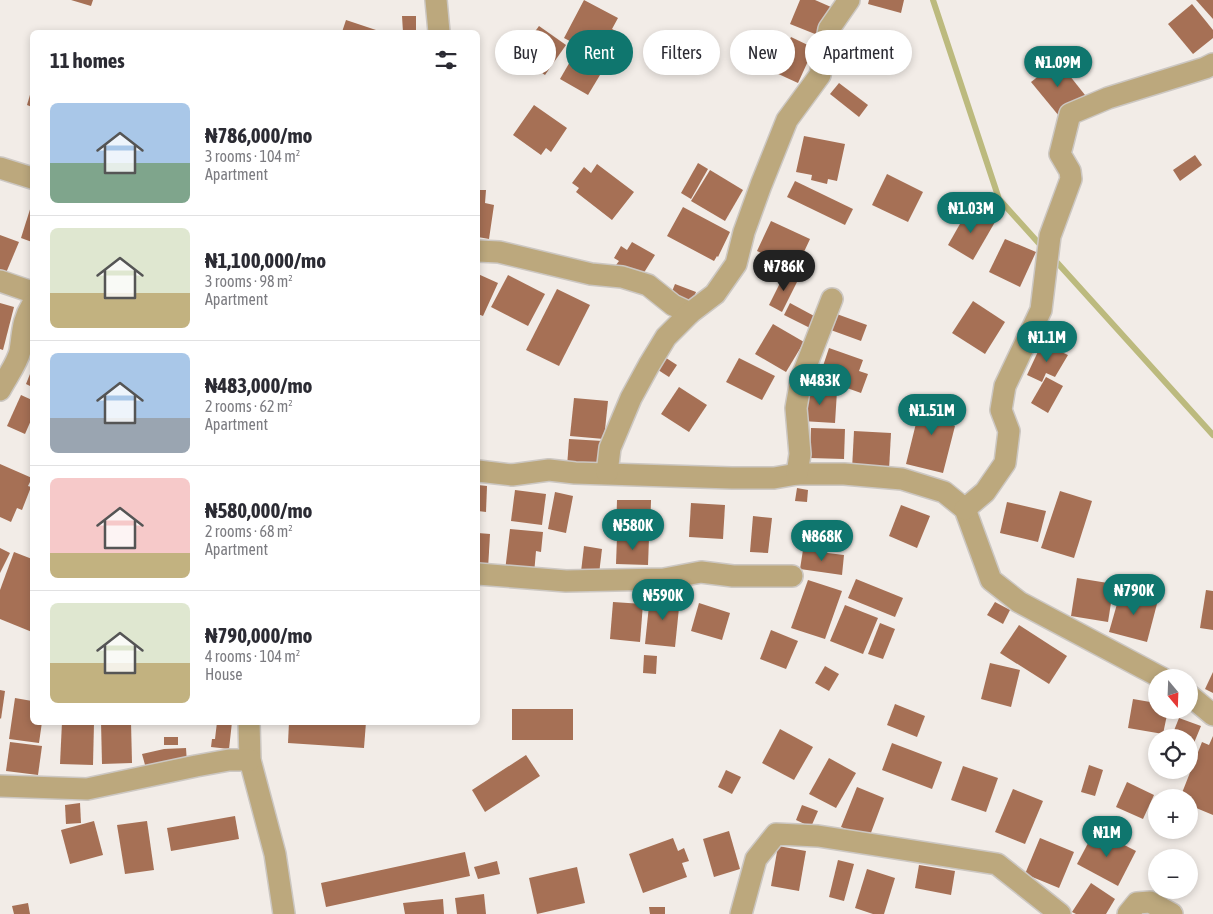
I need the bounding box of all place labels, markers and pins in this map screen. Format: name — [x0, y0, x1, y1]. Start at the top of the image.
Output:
pin: ₦1.09M — [1017, 46, 1099, 88]
pin: ₦1.03M — [930, 192, 1012, 234]
pin: ₦786K — [749, 250, 819, 292]
pin: ₦1.1M — [1012, 320, 1082, 363]
pin: ₦483K — [785, 364, 855, 406]
pin: ₦1.51M — [891, 394, 973, 436]
pin: ₦580K — [598, 508, 668, 551]
pin: ₦868K — [787, 520, 857, 562]
pin: ₦790K — [1099, 574, 1169, 616]
pin: ₦590K — [628, 578, 698, 621]
pin: ₦1M — [1083, 816, 1131, 858]

